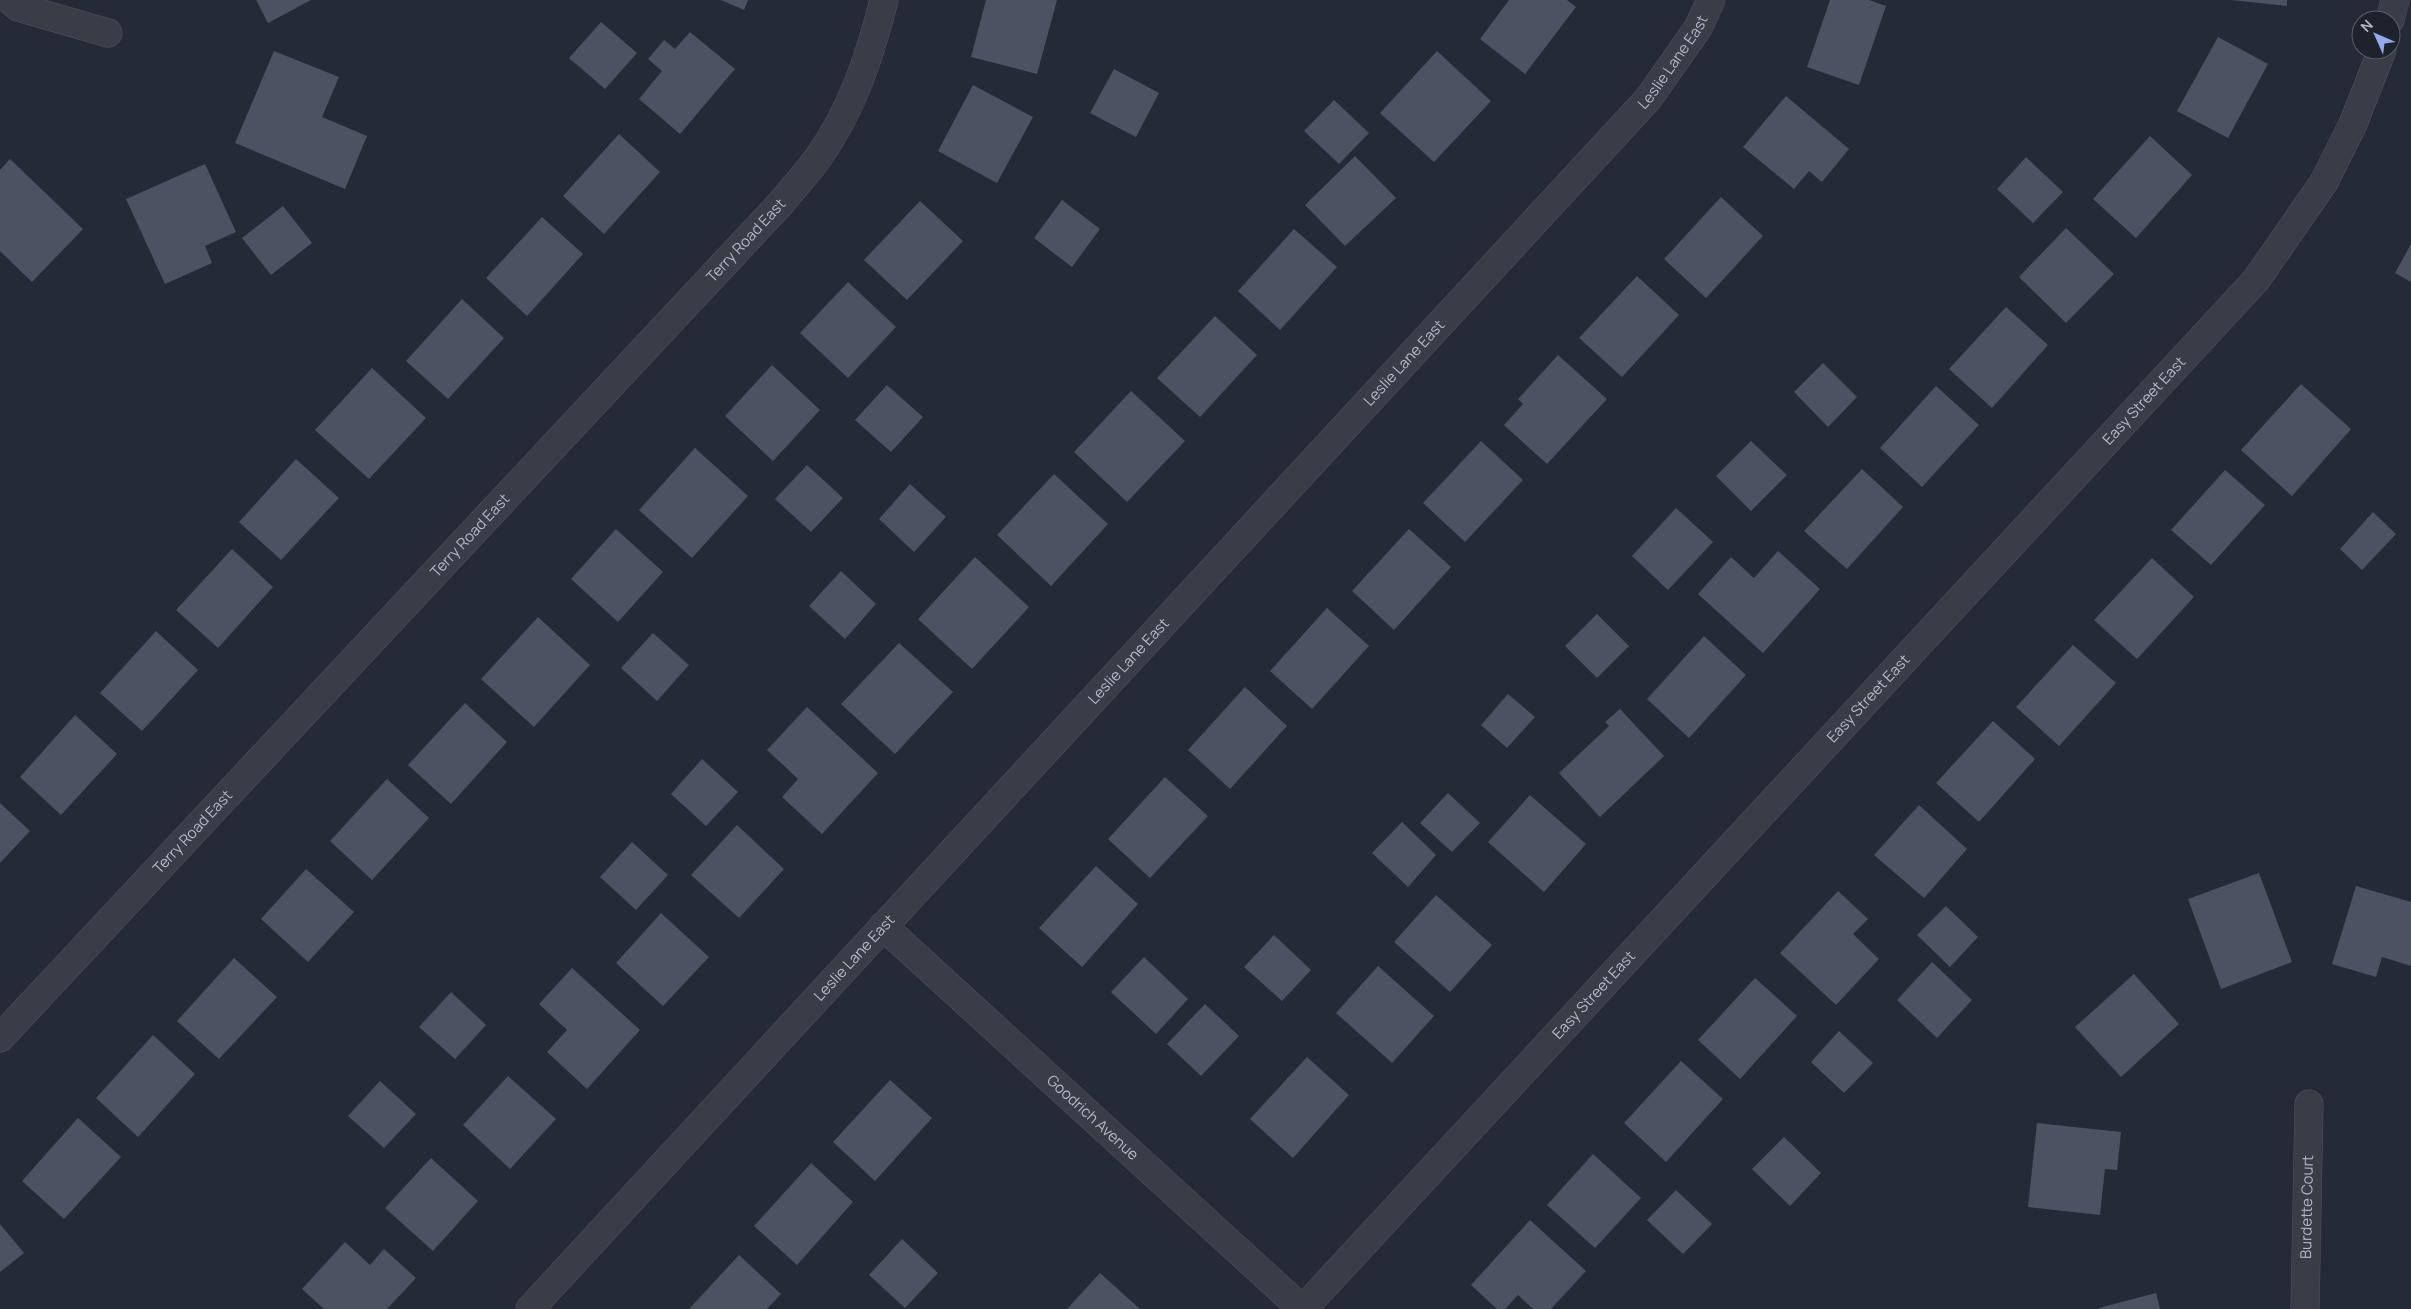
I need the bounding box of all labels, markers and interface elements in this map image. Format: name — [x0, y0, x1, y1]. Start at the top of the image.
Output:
north arrow — [2351, 10, 2401, 60]
street label: Leslie Lane East — [1633, 12, 1713, 114]
text: N — [2356, 15, 2377, 36]
street label: Terry Road East — [701, 194, 790, 287]
street label: Leslie Lane East — [1358, 315, 1449, 410]
street label: Easy Street East — [2098, 352, 2190, 449]
street label: Terry Road East — [425, 489, 514, 582]
street label: Leslie Lane East — [1083, 613, 1173, 709]
street label: Easy Street East — [1822, 650, 1914, 747]
street label: Terry Road East — [148, 785, 237, 878]
street label: Leslie Lane East — [809, 910, 899, 1005]
street label: Easy Street East — [1547, 946, 1640, 1043]
street label: Goodrich Avenue — [1042, 1070, 1144, 1165]
street label: Burdette Court — [2295, 1155, 2318, 1259]

